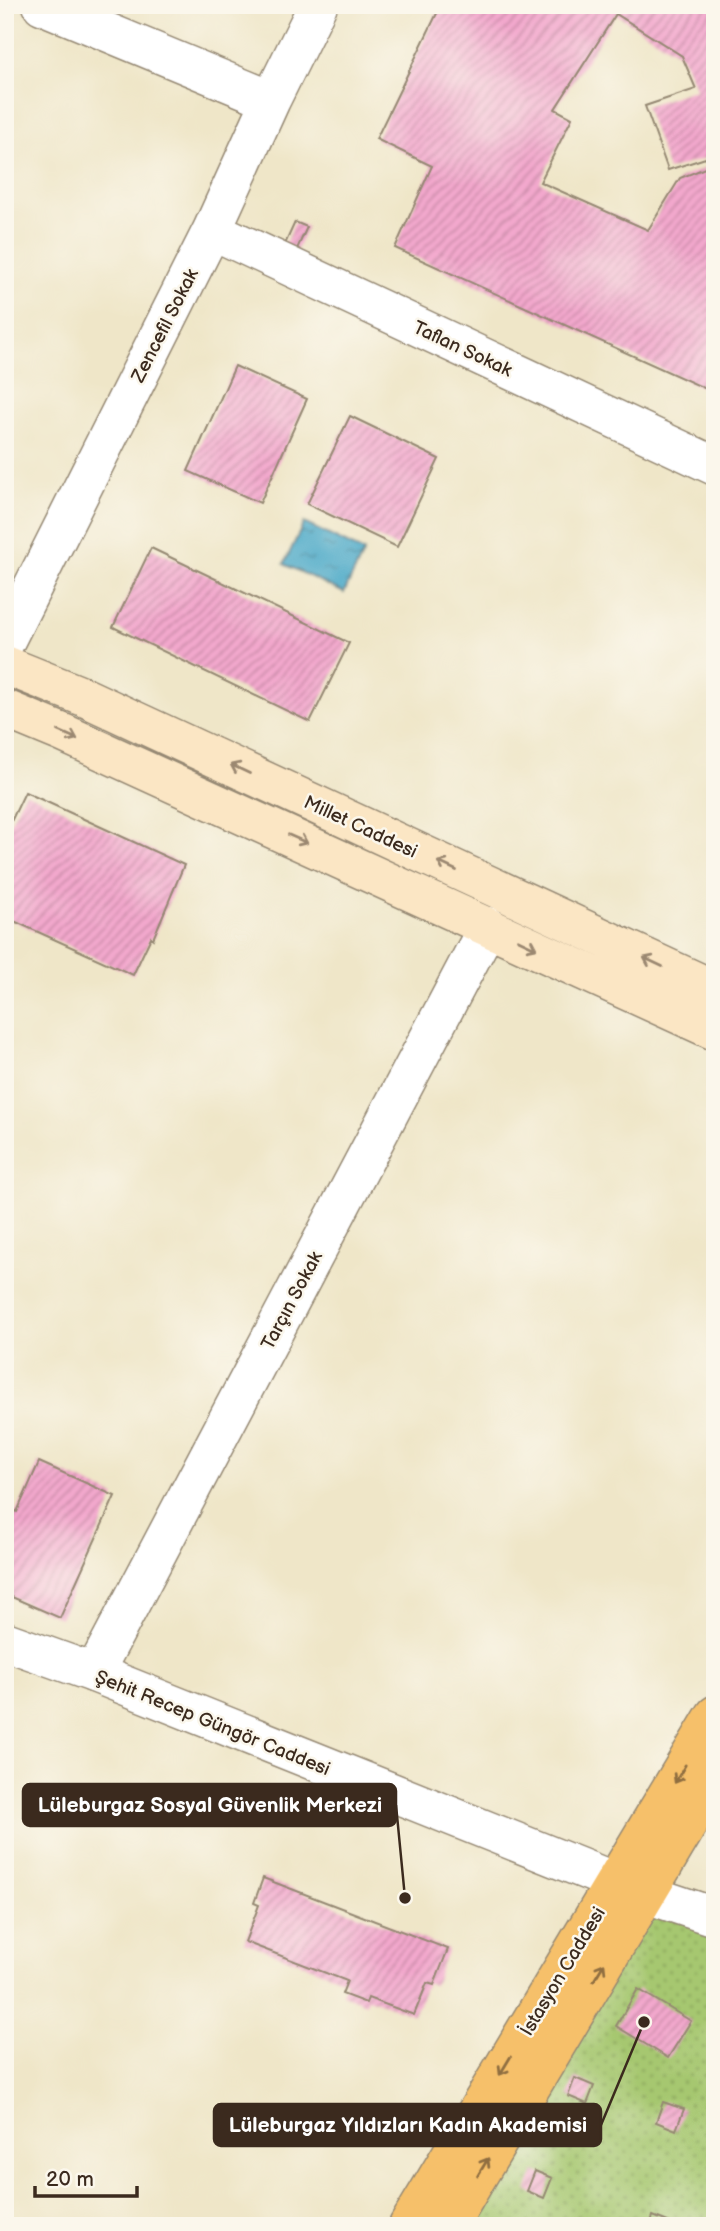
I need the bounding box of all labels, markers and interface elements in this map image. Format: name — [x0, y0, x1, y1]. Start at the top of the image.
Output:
street label: Zencefil Sokak — [126, 264, 204, 387]
street label: Taflan Sokak — [409, 316, 516, 383]
one-way arrow — [57, 729, 79, 742]
one-way arrow — [230, 762, 251, 775]
street label: Millet Caddesi — [300, 791, 421, 864]
one-way arrow — [287, 833, 308, 846]
one-way arrow — [437, 858, 458, 872]
one-way arrow — [516, 938, 537, 951]
one-way arrow — [643, 954, 664, 968]
street label: Tarçın Sokak — [257, 1247, 328, 1354]
street label: Şehit Recep Güngör Caddesi — [92, 1666, 333, 1781]
one-way arrow — [673, 1763, 687, 1783]
callout: Lüleburgaz Sosyal Güvenlik Merkezi — [23, 1784, 396, 1826]
text: Lüleburgaz Sosyal Güvenlik Merkezi — [38, 1793, 382, 1818]
street label: İstasyon Caddesi — [516, 1903, 611, 2040]
one-way arrow — [593, 1962, 607, 1982]
one-way arrow — [497, 2056, 512, 2075]
callout: Lüleburgaz Yıldızları Kadın Akademisi — [214, 2104, 601, 2146]
text: Lüleburgaz Yıldızları Kadın Akademisi — [229, 2113, 587, 2138]
scale bar — [35, 2154, 136, 2198]
one-way arrow — [476, 2158, 490, 2178]
text: 20 m — [46, 2167, 94, 2192]

